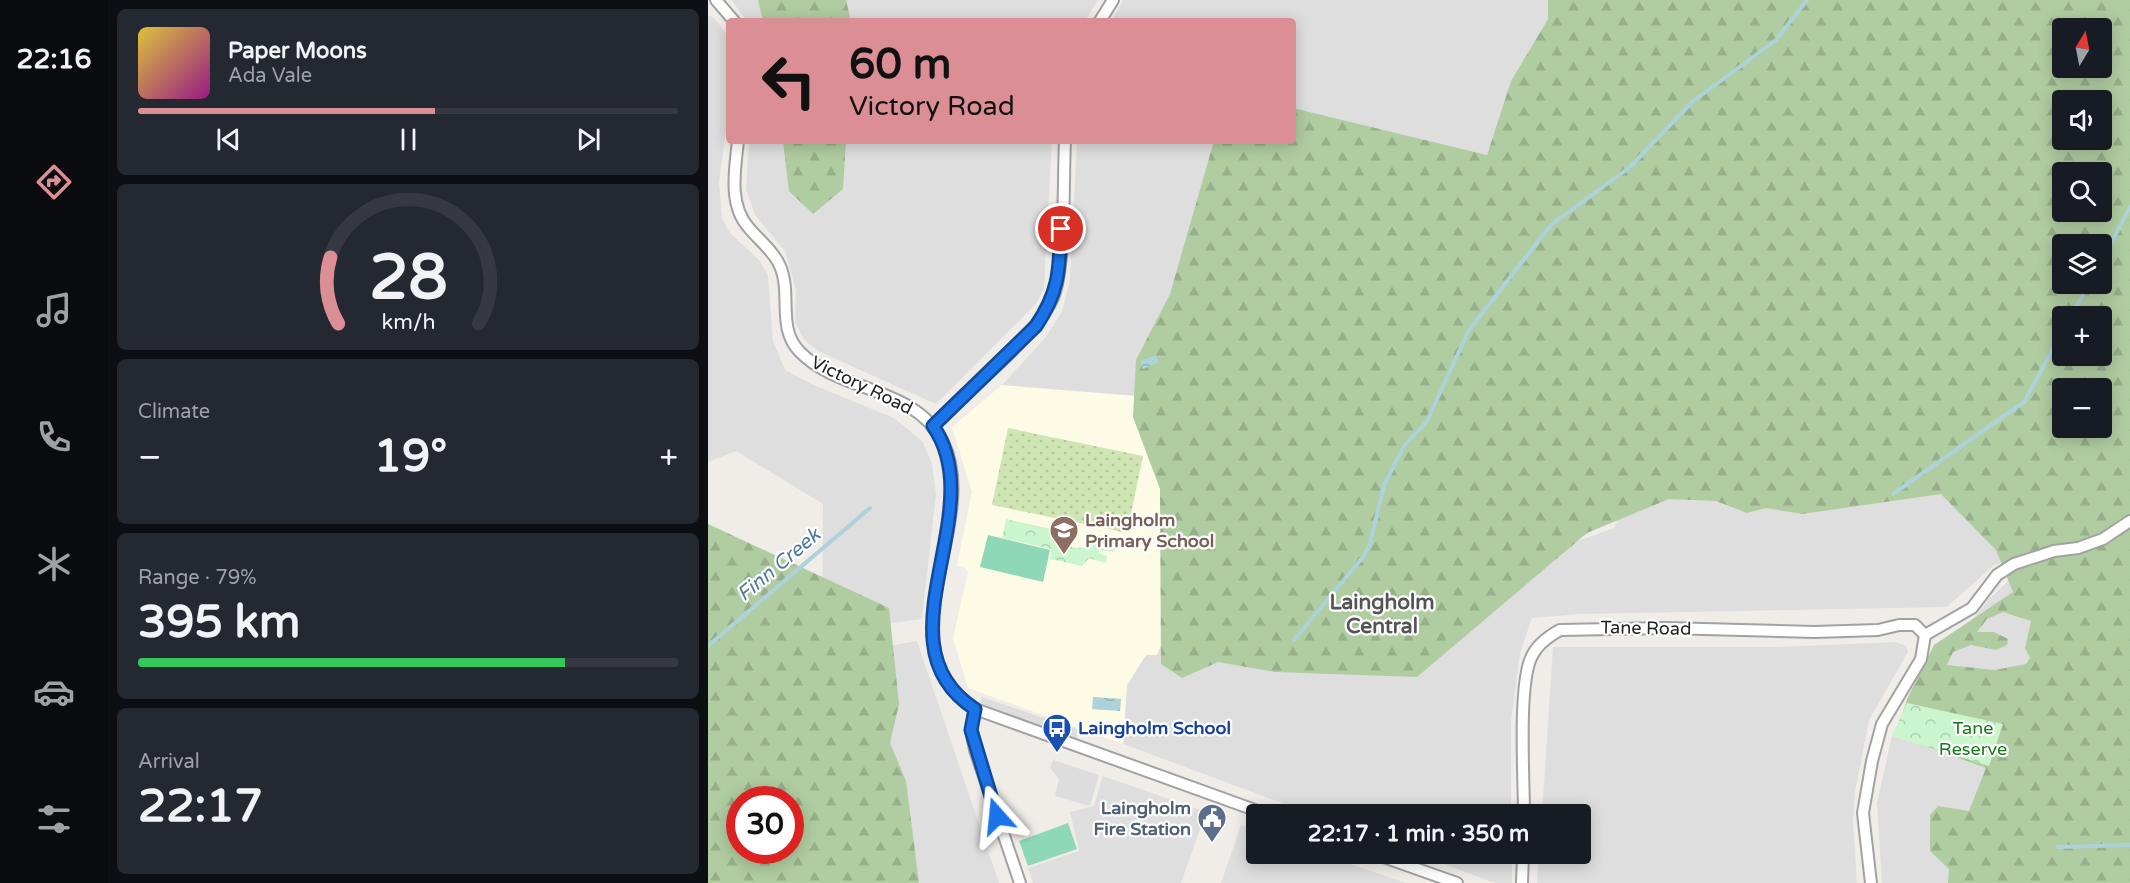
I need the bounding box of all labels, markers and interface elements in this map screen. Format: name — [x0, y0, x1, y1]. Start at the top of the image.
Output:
north arrow — [2052, 18, 2112, 78]
map controls — [2052, 18, 2112, 438]
text: Paper Moons — [228, 38, 367, 64]
text: 60 m — [849, 39, 951, 90]
icon: left — [750, 42, 828, 120]
text: 22:16 — [17, 43, 91, 76]
text: Ada Vale — [228, 64, 312, 88]
text: Victory Road — [849, 90, 1015, 123]
button: sound — [2052, 90, 2112, 150]
icon: previous — [212, 123, 245, 156]
icon: pause — [392, 123, 425, 156]
icon: next — [572, 123, 605, 156]
icon: directions — [33, 161, 75, 203]
button: search — [2052, 162, 2112, 222]
pin — [1035, 203, 1086, 254]
icon: arrive — [1044, 212, 1077, 245]
button: layers — [2052, 234, 2112, 294]
text: 28 — [369, 241, 447, 316]
icon: music — [33, 289, 75, 331]
button: + — [2052, 306, 2112, 366]
text: km/h — [381, 309, 435, 335]
street label: Victory Road — [807, 351, 917, 419]
button: − — [2052, 378, 2112, 438]
text: Climate — [138, 400, 210, 424]
icon: phone — [33, 416, 75, 458]
text: 19° — [374, 430, 447, 484]
text: − — [138, 438, 162, 477]
text: + — [659, 438, 678, 477]
place label: Laingholm Primary School — [1085, 509, 1214, 552]
school or university icon: Laingholm Primary School — [1048, 514, 1080, 556]
water label: Finn Creek — [733, 522, 827, 607]
icon: climate — [33, 543, 75, 585]
text: Range · 79% — [138, 566, 257, 590]
district label: Laingholm Central — [1329, 590, 1435, 639]
text: 395 km — [138, 596, 300, 650]
street label: Tane Road — [1600, 616, 1692, 640]
icon: car — [33, 671, 75, 713]
bus stop icon: Laingholm School — [1041, 712, 1073, 754]
place label: Laingholm School — [1078, 717, 1231, 739]
park label: Tane Reserve — [1939, 717, 2007, 760]
text: Arrival — [138, 750, 200, 774]
text: 22:17 — [138, 780, 263, 834]
position arrow — [965, 784, 1029, 848]
speed limit sign: 30 — [726, 786, 804, 864]
place label: Laingholm Fire Station — [1094, 797, 1191, 840]
icon: filters — [33, 798, 75, 840]
public building icon: Laingholm Fire Station — [1196, 802, 1228, 844]
text: 22:17 · 1 min · 350 m — [1308, 821, 1529, 847]

